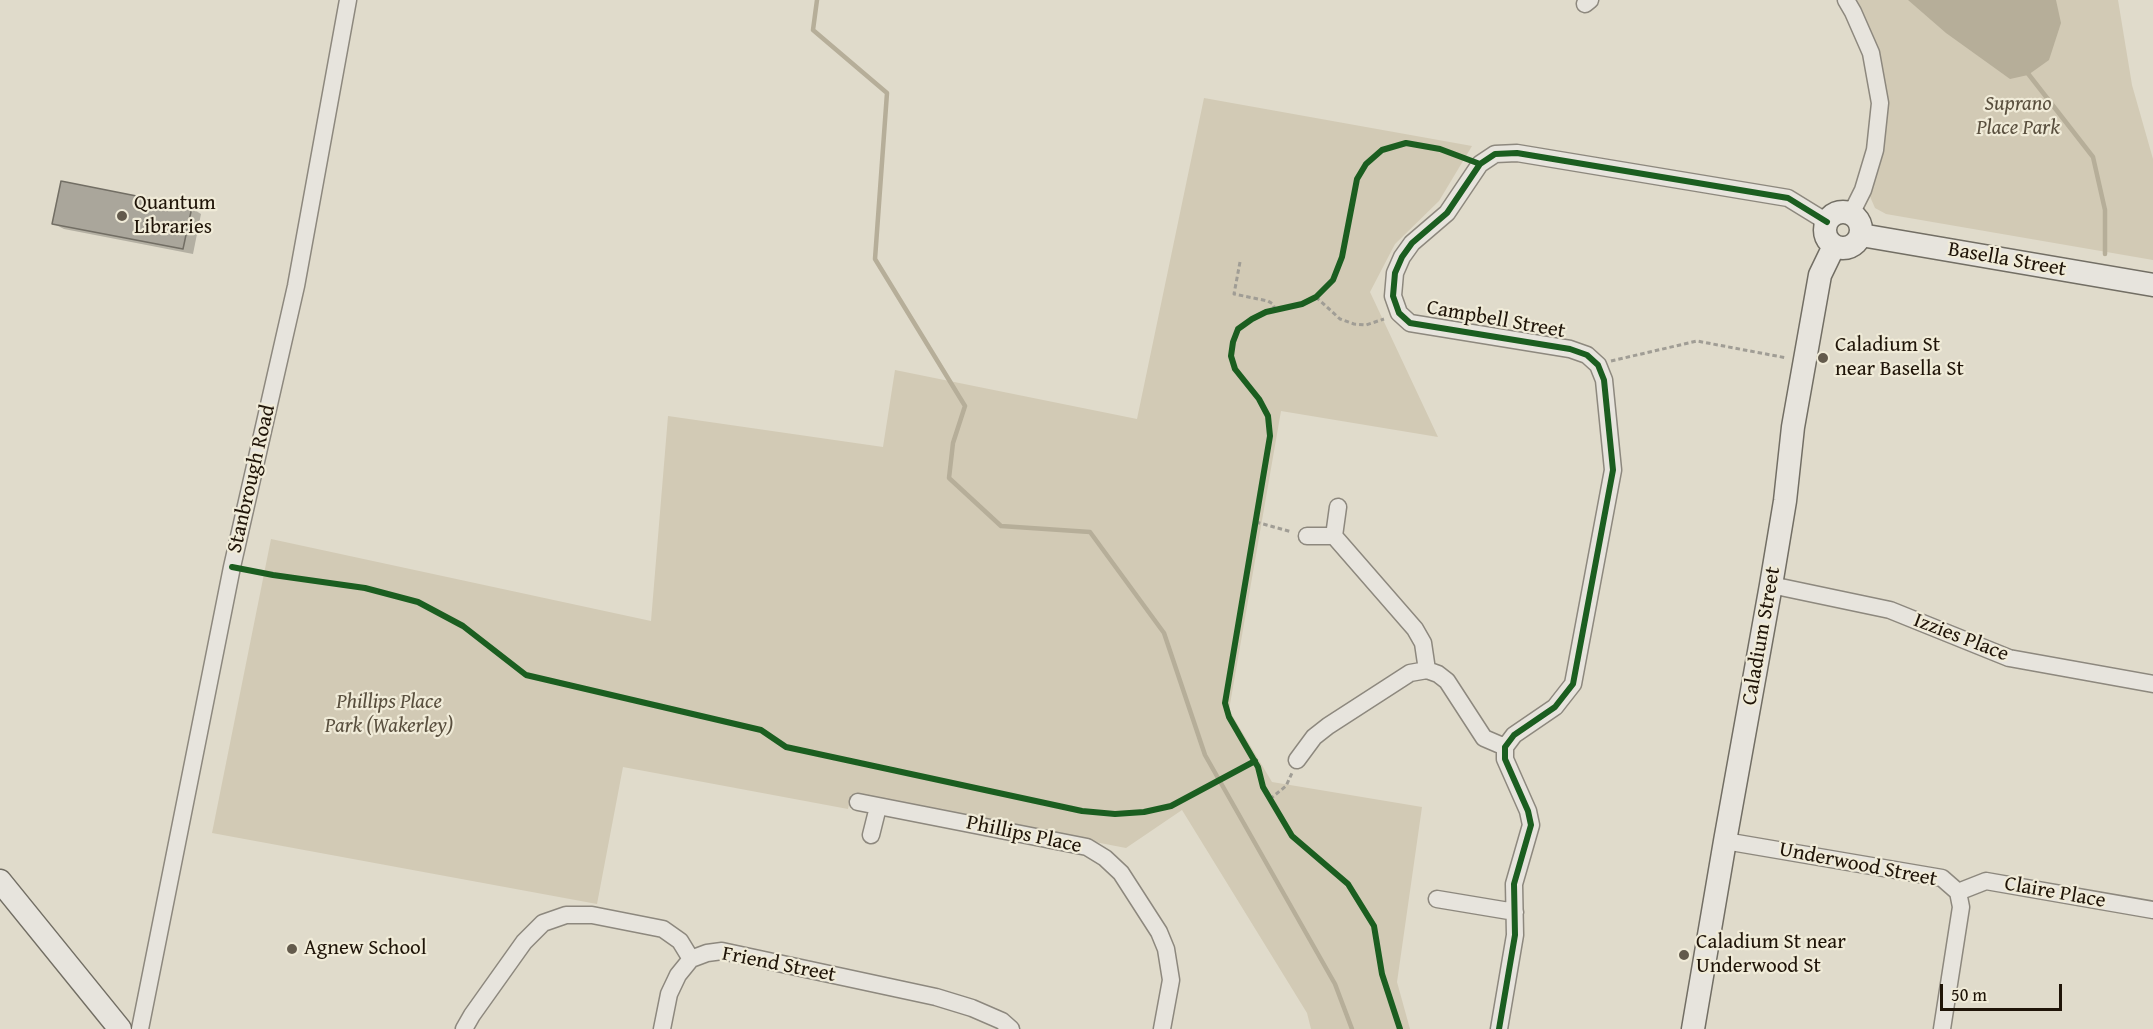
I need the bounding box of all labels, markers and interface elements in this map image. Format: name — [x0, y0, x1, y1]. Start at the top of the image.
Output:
park label: Suprano Place Park — [1976, 92, 2060, 142]
place label: Quantum Libraries — [134, 191, 216, 241]
marker: Quantum Libraries — [115, 209, 129, 223]
street label: Basella Street — [1946, 237, 2068, 283]
street label: Campbell Street — [1425, 295, 1567, 345]
place label: Caladium St near Basella St — [1835, 333, 1964, 383]
marker: Caladium St near Basella St — [1816, 351, 1830, 365]
street label: Stanbrough Road — [223, 402, 281, 556]
street label: Caladium Street — [1737, 565, 1787, 707]
street label: Izzies Place — [1910, 608, 2012, 668]
park label: Phillips Place Park (Wakerley) — [325, 690, 453, 740]
street label: Phillips Place — [964, 810, 1084, 860]
street label: Underwood Street — [1777, 837, 1939, 893]
street label: Claire Place — [2002, 872, 2108, 914]
place label: Caladium St near Underwood St — [1696, 930, 1846, 980]
place label: Agnew School — [304, 936, 427, 962]
marker: Agnew School — [285, 942, 299, 956]
street label: Friend Street — [720, 942, 838, 988]
marker: Caladium St near Underwood St — [1677, 948, 1691, 962]
scale bar — [1943, 972, 2064, 1010]
text: 50 m — [1951, 981, 1987, 1008]

